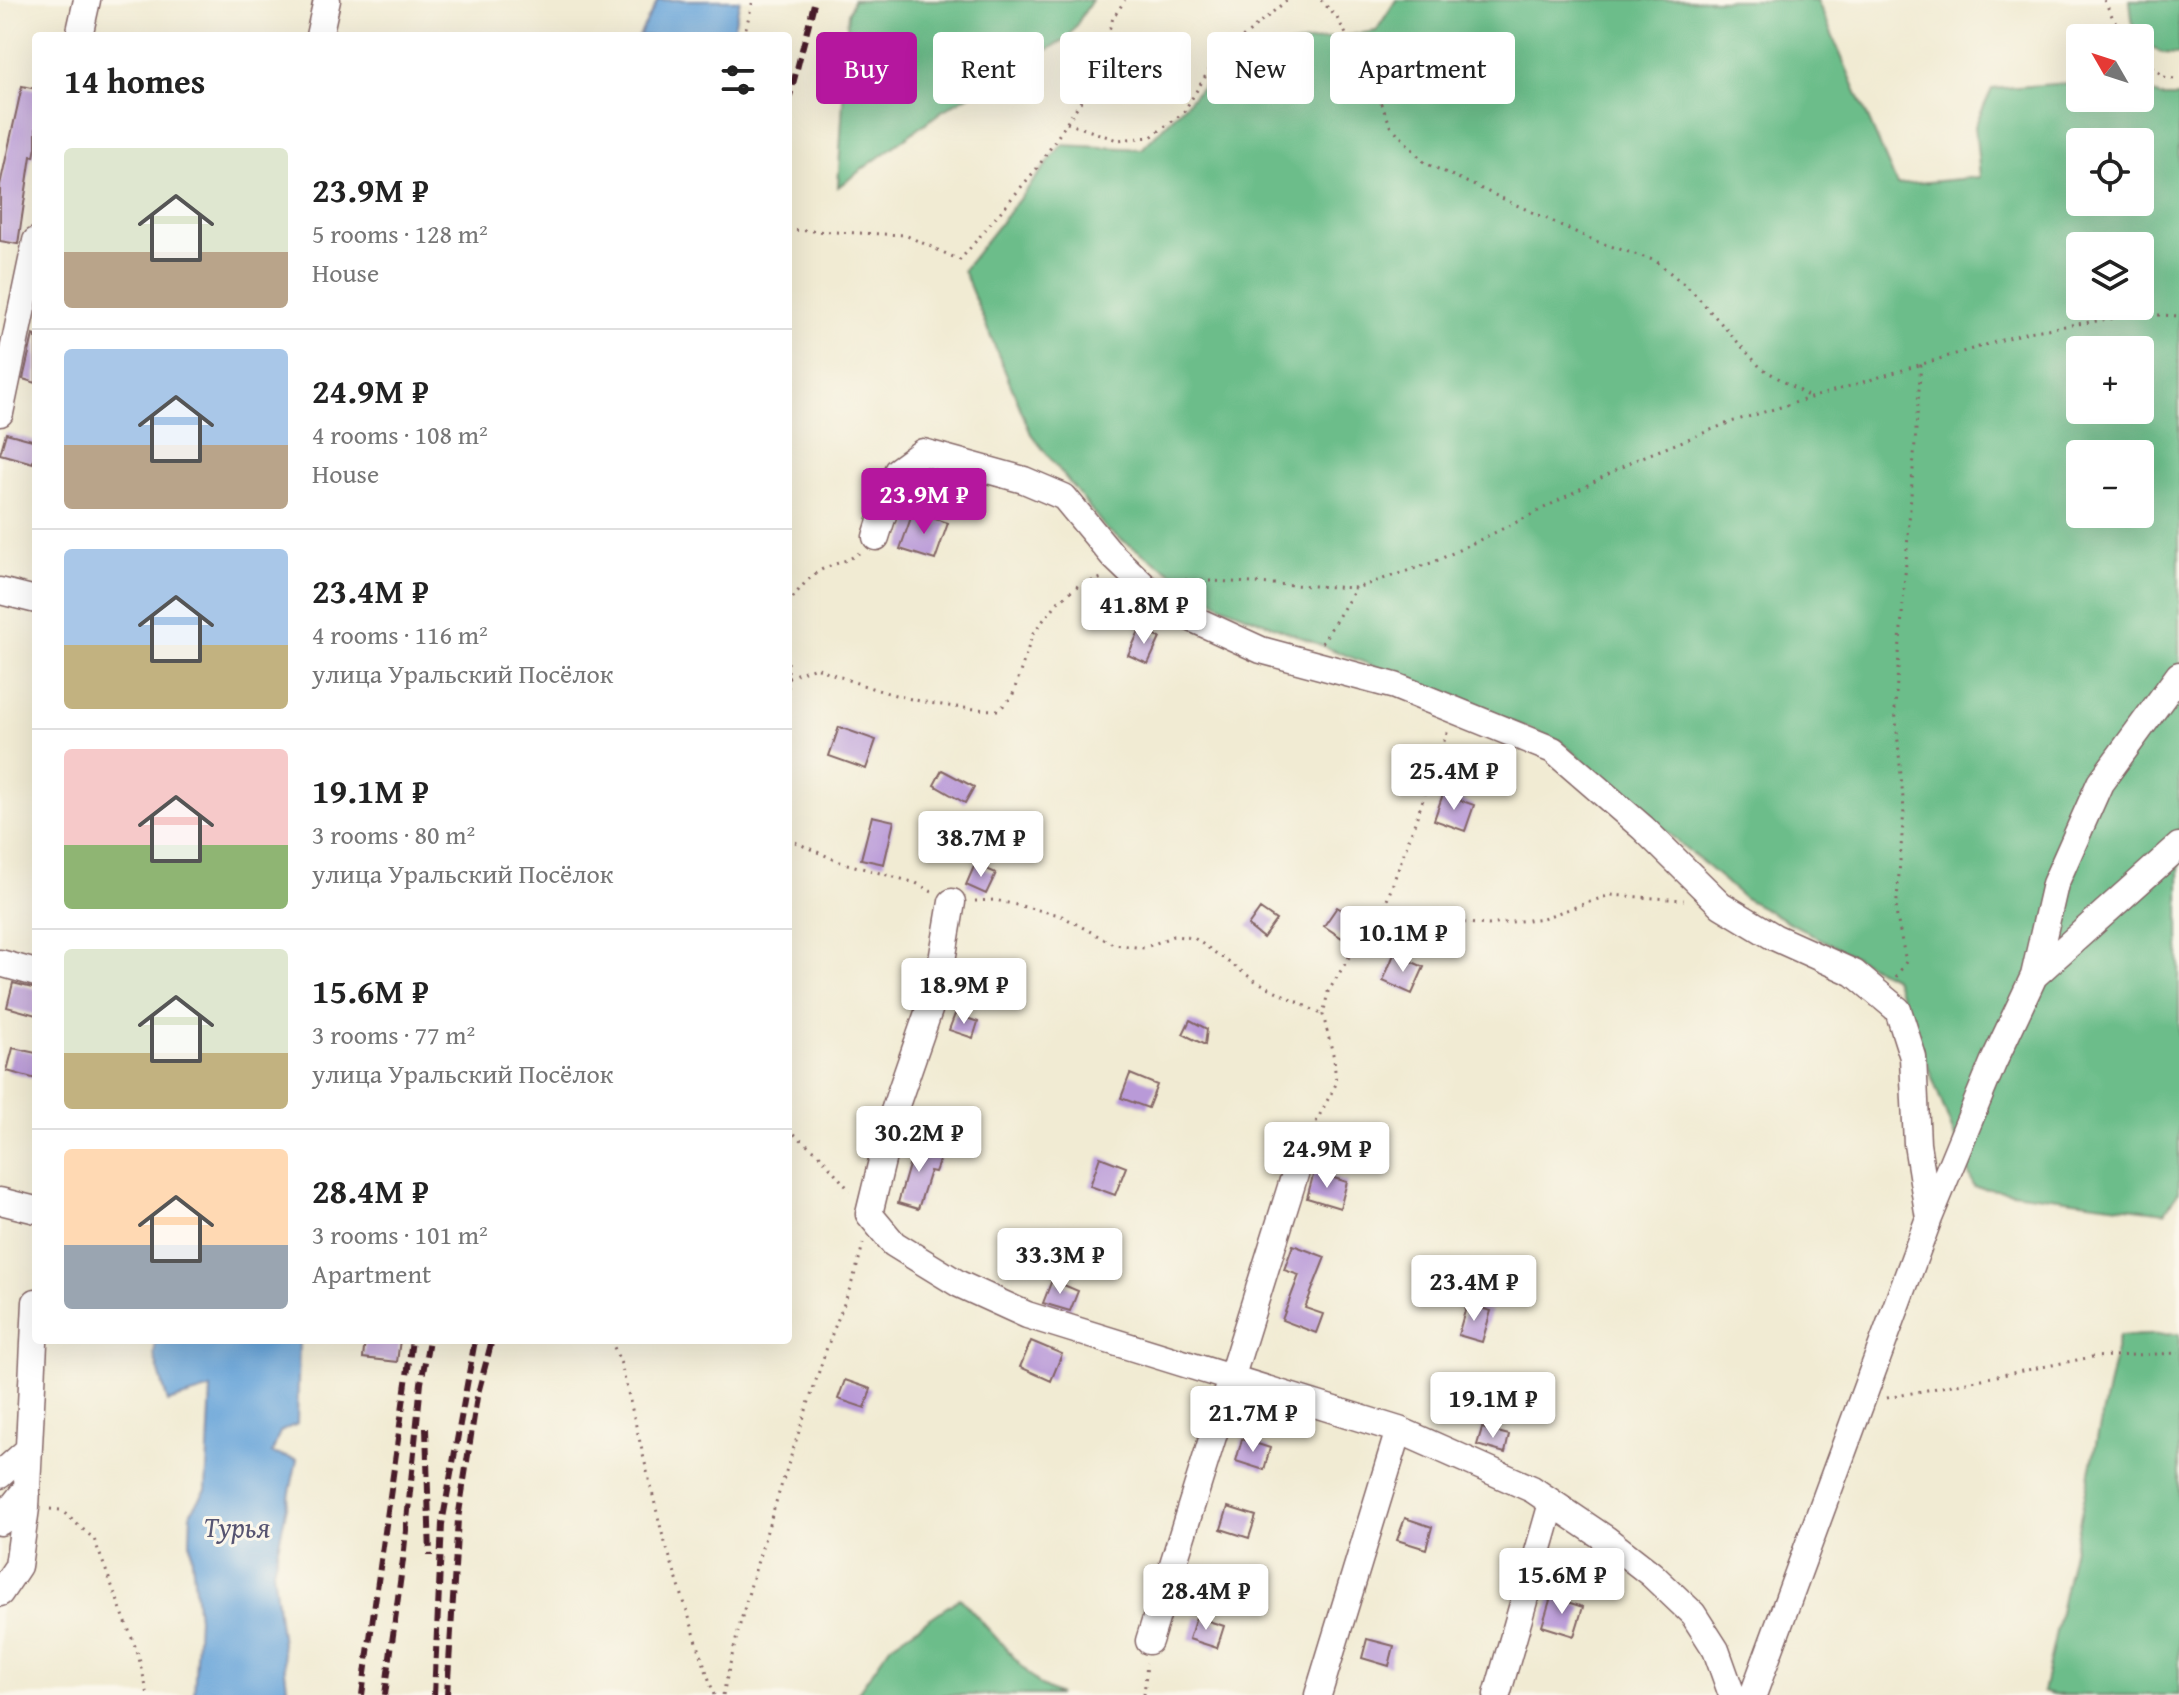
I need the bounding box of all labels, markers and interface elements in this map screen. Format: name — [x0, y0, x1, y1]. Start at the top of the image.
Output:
north arrow — [2066, 24, 2154, 112]
map controls — [2066, 24, 2154, 528]
chip: Buy — [816, 32, 917, 104]
chip: Rent — [933, 32, 1044, 104]
chip: Filters — [1060, 32, 1191, 104]
chip: New — [1207, 32, 1314, 104]
chip: Apartment — [1330, 32, 1515, 104]
text: 14 homes — [64, 56, 205, 105]
icon: filters — [716, 58, 760, 102]
button: locate — [2066, 128, 2154, 216]
text: 23.9M ₽ — [312, 165, 429, 214]
icon: home — [128, 180, 224, 276]
text: 5 rooms · 128 m² — [312, 214, 488, 253]
button: layers — [2066, 232, 2154, 320]
text: House — [312, 253, 379, 292]
button: + — [2066, 336, 2154, 424]
text: 24.9M ₽ — [312, 366, 429, 415]
icon: home — [128, 381, 224, 477]
text: 4 rooms · 108 m² — [312, 415, 488, 454]
button: − — [2066, 440, 2154, 528]
text: House — [312, 454, 379, 493]
pin: 23.9M ₽ — [850, 468, 998, 536]
text: 23.9M ₽ — [879, 474, 969, 513]
text: 23.4M ₽ — [312, 566, 429, 615]
pin: 41.8M ₽ — [1070, 578, 1218, 646]
icon: home — [128, 581, 224, 677]
text: 41.8M ₽ — [1099, 584, 1189, 623]
text: 4 rooms · 116 m² — [312, 615, 488, 654]
text: улица Уральский Посёлок — [312, 654, 613, 693]
pin: 25.4M ₽ — [1380, 744, 1528, 812]
text: 25.4M ₽ — [1409, 750, 1499, 789]
text: 19.1M ₽ — [312, 766, 429, 815]
icon: home — [128, 781, 224, 877]
pin: 38.7M ₽ — [907, 811, 1055, 879]
text: 3 rooms · 80 m² — [312, 815, 475, 854]
text: 38.7M ₽ — [936, 817, 1026, 856]
text: улица Уральский Посёлок — [312, 854, 613, 893]
pin: 10.1M ₽ — [1329, 906, 1477, 974]
text: 10.1M ₽ — [1358, 912, 1448, 951]
pin: 18.9M ₽ — [890, 958, 1038, 1026]
text: 18.9M ₽ — [919, 964, 1009, 1003]
text: 15.6M ₽ — [312, 966, 429, 1015]
icon: home — [128, 981, 224, 1077]
text: 3 rooms · 77 m² — [312, 1015, 475, 1054]
text: улица Уральский Посёлок — [312, 1054, 613, 1093]
pin: 30.2M ₽ — [845, 1106, 993, 1174]
text: 30.2M ₽ — [874, 1112, 964, 1151]
pin: 24.9M ₽ — [1253, 1122, 1401, 1190]
text: 24.9M ₽ — [1282, 1128, 1372, 1167]
text: 28.4M ₽ — [312, 1166, 429, 1215]
icon: home — [128, 1181, 224, 1277]
text: 3 rooms · 101 m² — [312, 1215, 488, 1254]
pin: 33.3M ₽ — [986, 1228, 1134, 1296]
text: 33.3M ₽ — [1015, 1234, 1105, 1273]
text: Apartment — [312, 1254, 431, 1293]
pin: 23.4M ₽ — [1400, 1255, 1548, 1323]
text: 23.4M ₽ — [1429, 1261, 1519, 1300]
pin: 19.1M ₽ — [1419, 1372, 1567, 1440]
text: 19.1M ₽ — [1448, 1378, 1538, 1417]
pin: 21.7M ₽ — [1179, 1386, 1327, 1454]
text: 21.7M ₽ — [1208, 1392, 1298, 1431]
water label: Турья — [204, 1506, 270, 1547]
pin: 15.6M ₽ — [1488, 1548, 1636, 1616]
text: 15.6M ₽ — [1517, 1554, 1607, 1593]
pin: 28.4M ₽ — [1132, 1564, 1280, 1632]
text: 28.4M ₽ — [1161, 1570, 1251, 1609]

